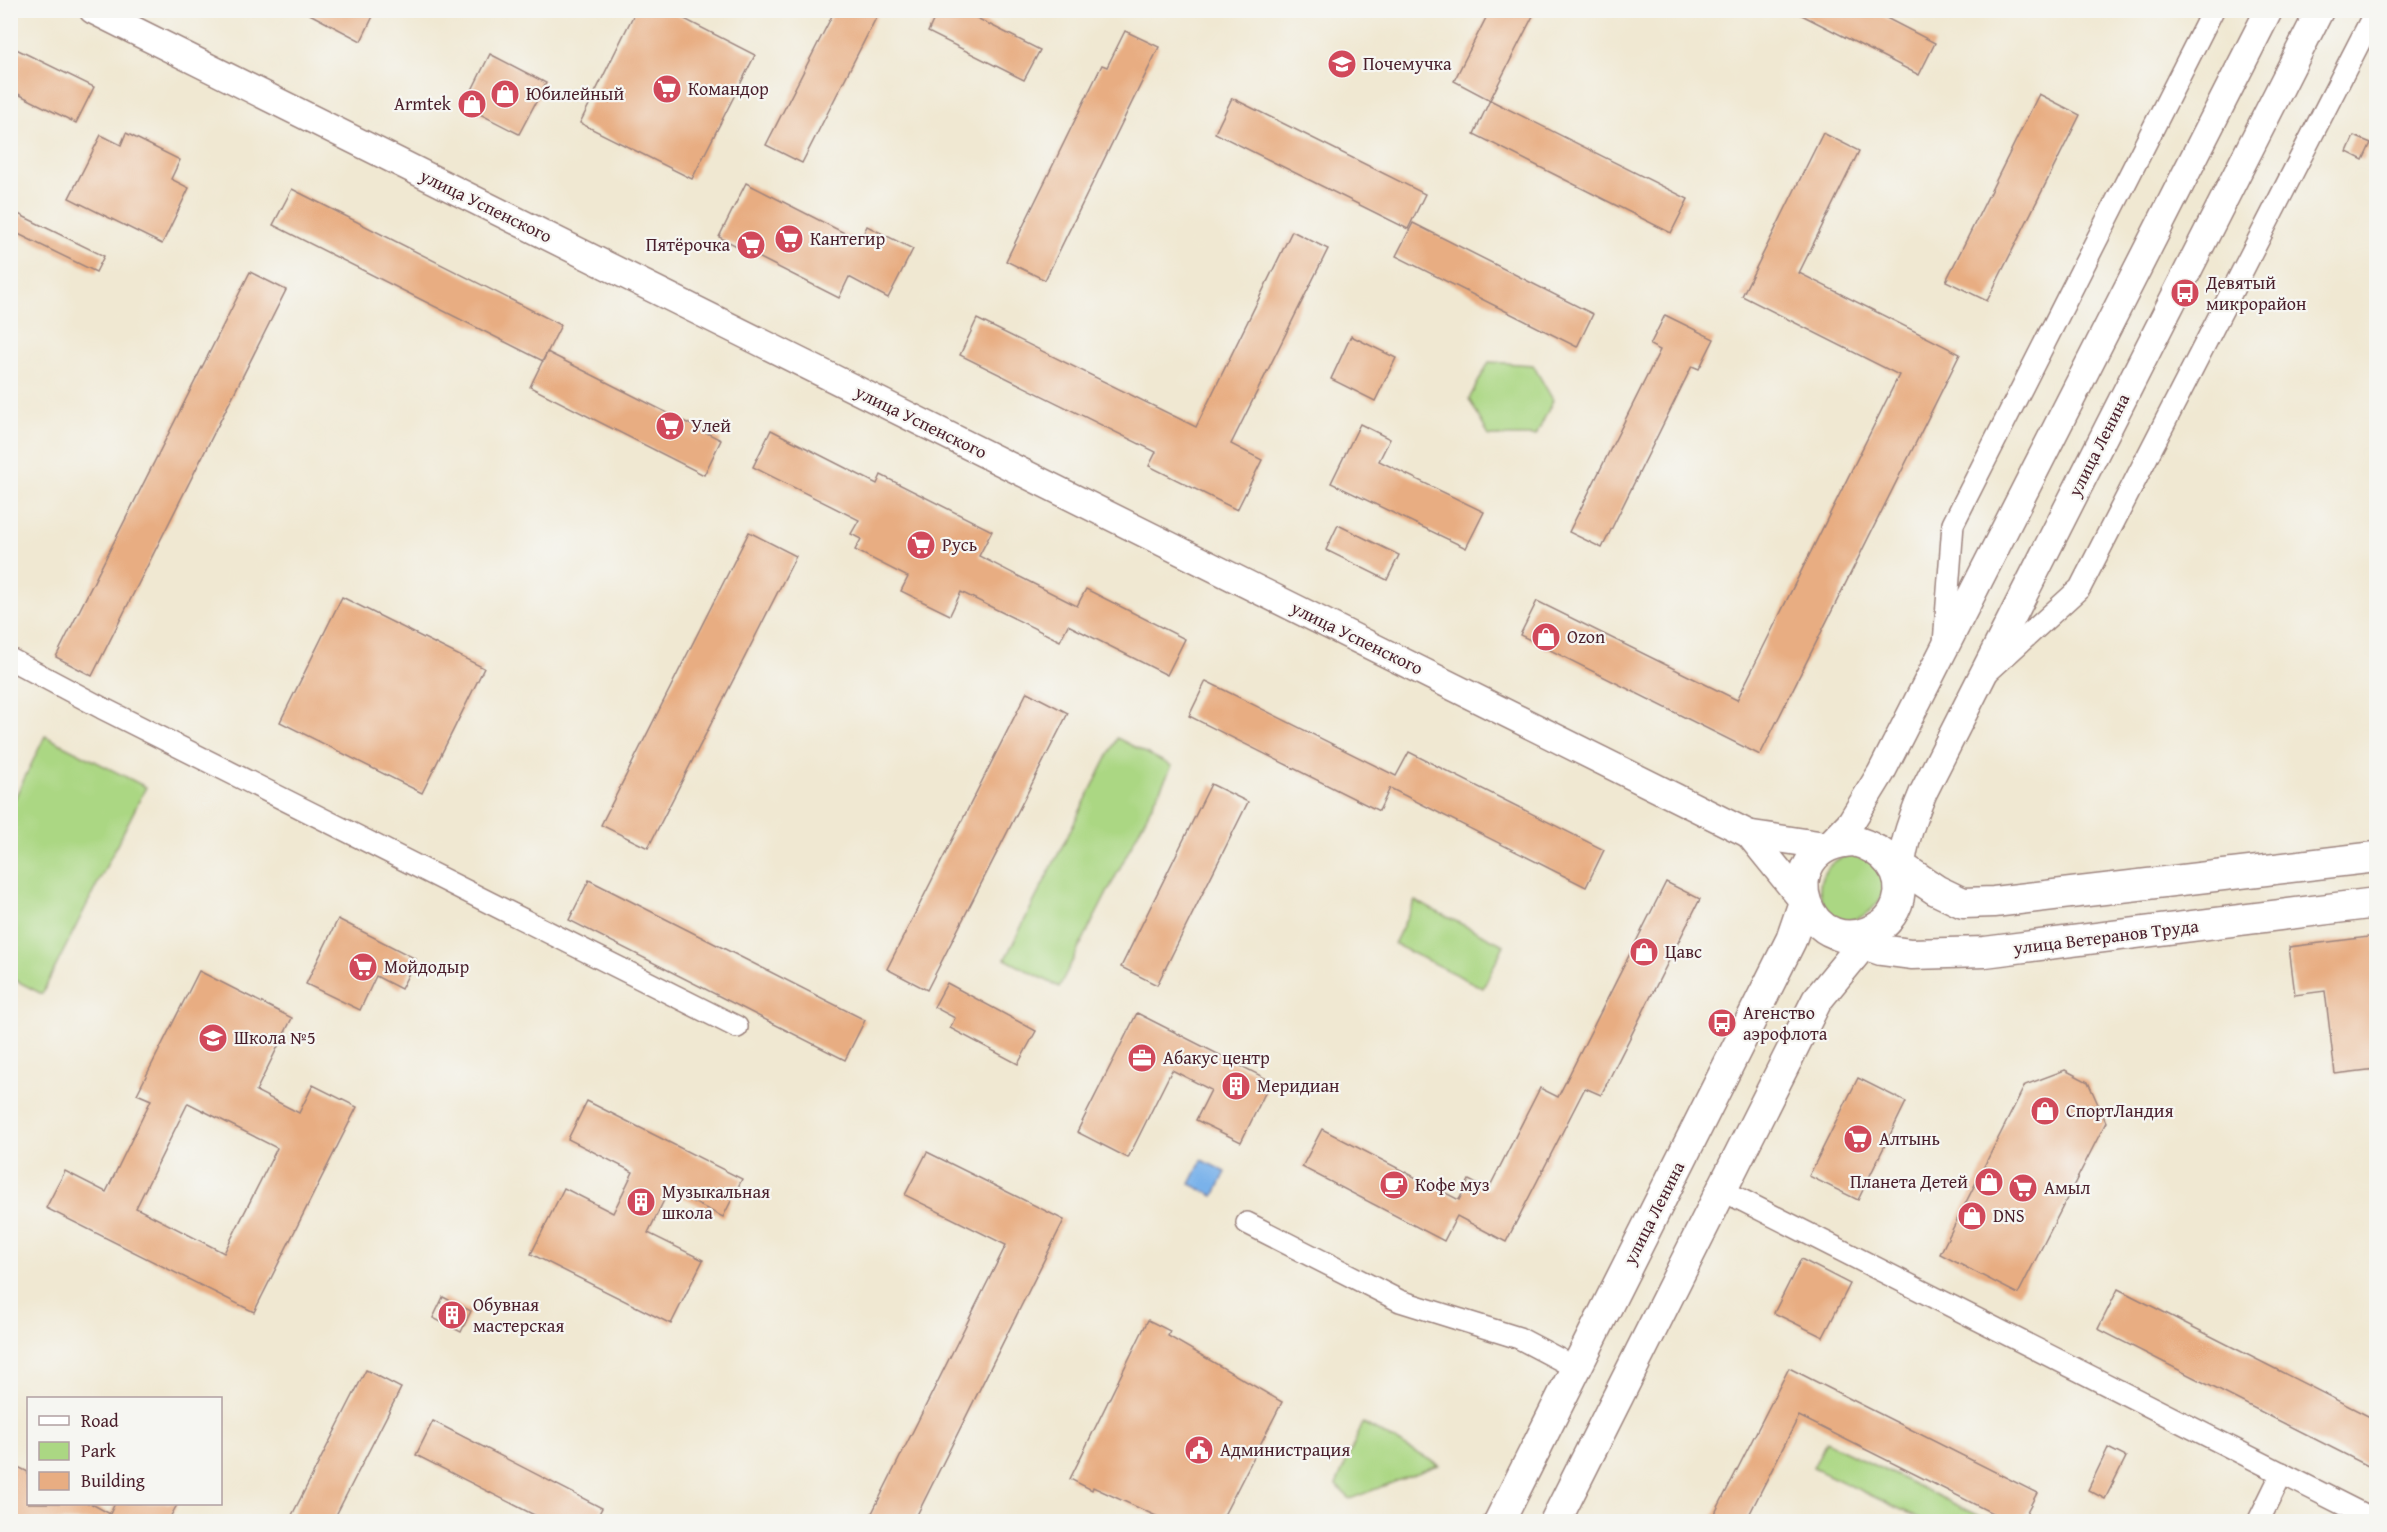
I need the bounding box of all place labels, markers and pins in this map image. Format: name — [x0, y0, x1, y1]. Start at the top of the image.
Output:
school or university icon: Почемучка — [1326, 48, 1358, 80]
place label: Почемучка — [1363, 50, 1452, 77]
supermarket icon: Командор — [651, 73, 683, 105]
place label: Командор — [688, 75, 769, 102]
shop icon: Юбилейный — [489, 78, 521, 110]
place label: Юбилейный — [526, 80, 624, 107]
shop icon: Armtek — [456, 88, 488, 120]
place label: Armtek — [394, 90, 452, 117]
supermarket icon: Кантегир — [773, 223, 805, 255]
place label: Кантегир — [810, 225, 886, 252]
supermarket icon: Пятёрочка — [735, 229, 767, 261]
place label: Пятёрочка — [646, 231, 730, 258]
place label: Девятый микрорайон — [2205, 269, 2307, 317]
bus stop icon: Девятый микрорайон — [2169, 277, 2201, 309]
supermarket icon: Улей — [654, 410, 686, 442]
place label: Улей — [691, 412, 731, 439]
supermarket icon: Русь — [905, 529, 937, 561]
place label: Русь — [942, 531, 977, 558]
shop icon: Ozon — [1530, 621, 1562, 653]
place label: Ozon — [1567, 623, 1605, 650]
shop icon: Цавс — [1628, 936, 1660, 968]
place label: Цавс — [1665, 938, 1702, 965]
supermarket icon: Мойдодыр — [347, 951, 379, 983]
place label: Мойдодыр — [384, 953, 469, 980]
place label: Агенство аэрофлота — [1743, 999, 1828, 1047]
bus stop icon: Агенство аэрофлота — [1706, 1007, 1738, 1039]
school or university icon: Школа №5 — [197, 1022, 229, 1054]
place label: Школа №5 — [234, 1024, 316, 1051]
office icon: Абакус центр — [1126, 1042, 1158, 1074]
place label: Абакус центр — [1163, 1044, 1270, 1071]
building icon: Меридиан — [1220, 1070, 1252, 1102]
place label: Меридиан — [1257, 1072, 1340, 1099]
shop icon: СпортЛандия — [2029, 1095, 2061, 1127]
place label: СпортЛандия — [2066, 1097, 2174, 1124]
supermarket icon: Алтынь — [1842, 1123, 1874, 1155]
place label: Алтынь — [1879, 1125, 1940, 1152]
shop icon: Планета Детей — [1973, 1166, 2005, 1198]
place label: Планета Детей — [1850, 1168, 1968, 1195]
cafe icon: Кофе муз — [1378, 1169, 1410, 1201]
place label: Кофе муз — [1415, 1171, 1490, 1198]
supermarket icon: Амыл — [2007, 1172, 2039, 1204]
place label: Амыл — [2044, 1174, 2090, 1201]
place label: Музыкальная школа — [662, 1178, 770, 1226]
building icon: Музыкальная школа — [625, 1186, 657, 1218]
shop icon: DNS — [1956, 1200, 1988, 1232]
place label: DNS — [1993, 1202, 2025, 1229]
place label: Обувная мастерская — [473, 1291, 564, 1339]
building icon: Обувная мастерская — [436, 1299, 468, 1331]
public building icon: Администрация — [1183, 1434, 1215, 1466]
place label: Администрация — [1220, 1436, 1350, 1463]

